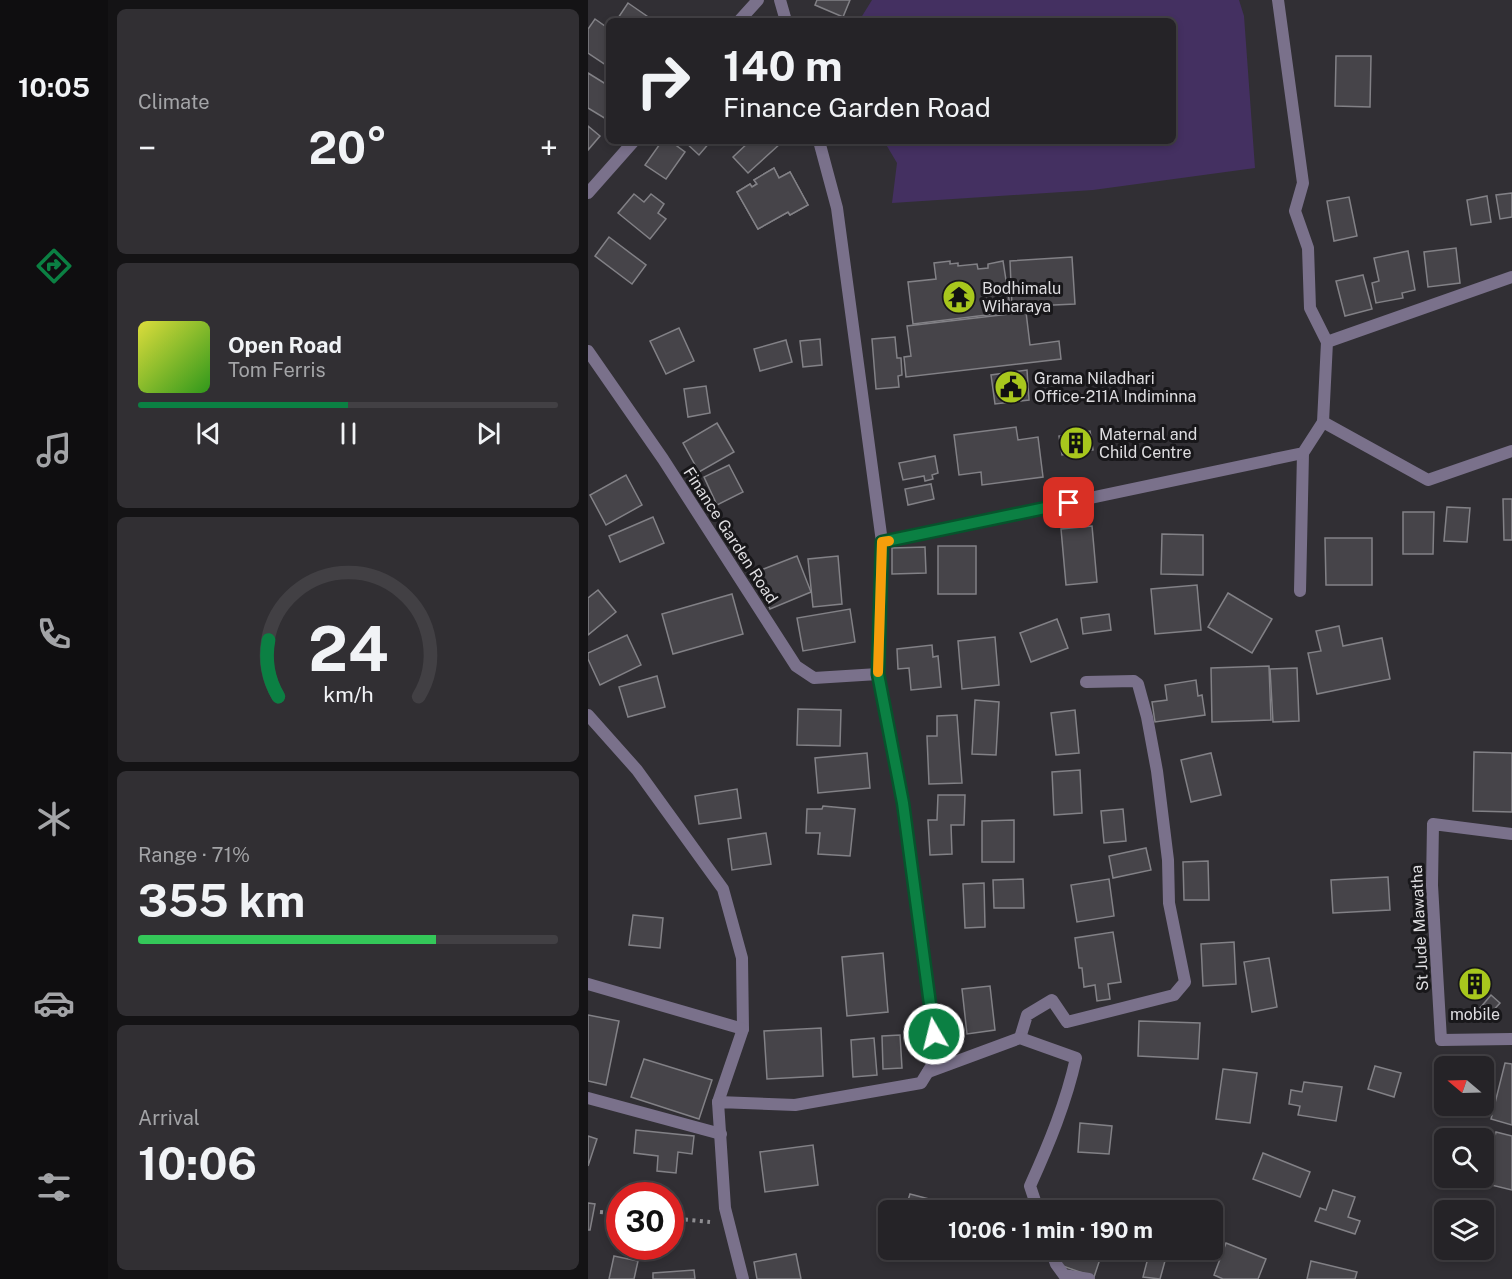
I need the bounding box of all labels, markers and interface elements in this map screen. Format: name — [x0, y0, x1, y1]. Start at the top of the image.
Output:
text: 140 m — [723, 41, 843, 90]
icon: right — [624, 42, 702, 120]
text: 10:05 — [18, 71, 90, 103]
text: Climate — [138, 90, 210, 114]
text: Finance Garden Road — [723, 91, 991, 123]
text: 20° — [309, 121, 387, 174]
text: − — [138, 129, 156, 167]
text: + — [540, 129, 558, 167]
icon: directions — [33, 245, 75, 287]
temple icon: Bodhimalu Wiharaya — [941, 279, 977, 315]
place label: Bodhimalu Wiharaya — [982, 279, 1061, 316]
text: Open Road — [228, 332, 342, 358]
text: Tom Ferris — [228, 358, 326, 382]
public building icon: Grama Niladhari Office-211A Indiminna — [993, 369, 1029, 405]
place label: Grama Niladhari Office-211A Indiminna — [1034, 369, 1196, 406]
icon: previous — [192, 417, 225, 450]
icon: pause — [332, 417, 365, 450]
icon: next — [472, 417, 505, 450]
building icon: Maternal and Child Centre — [1058, 425, 1094, 461]
place label: Maternal and Child Centre — [1099, 425, 1197, 462]
icon: music — [33, 429, 75, 471]
street label: Finance Garden Road — [679, 464, 782, 607]
pin — [1043, 477, 1094, 528]
icon: arrive — [1052, 486, 1085, 519]
text: 24 — [308, 612, 388, 685]
icon: phone — [33, 613, 75, 655]
text: km/h — [323, 682, 373, 707]
icon: climate — [33, 798, 75, 840]
text: Range · 71% — [138, 843, 250, 867]
street label: St Jude Mawatha — [1407, 864, 1432, 991]
text: 355 km — [138, 874, 305, 927]
building icon: mobile — [1457, 966, 1493, 1002]
icon: car — [33, 982, 75, 1024]
position arrow — [902, 1002, 966, 1066]
place label: mobile — [1450, 1005, 1500, 1024]
north arrow — [1434, 1056, 1494, 1116]
map controls — [1434, 1056, 1494, 1260]
text: Arrival — [138, 1106, 200, 1130]
button: search — [1434, 1128, 1494, 1188]
text: 10:06 — [138, 1137, 257, 1190]
icon: filters — [33, 1166, 75, 1208]
speed limit sign: 30 — [606, 1182, 684, 1260]
button: layers — [1434, 1200, 1494, 1260]
text: 10:06 · 1 min · 190 m — [948, 1217, 1153, 1243]

